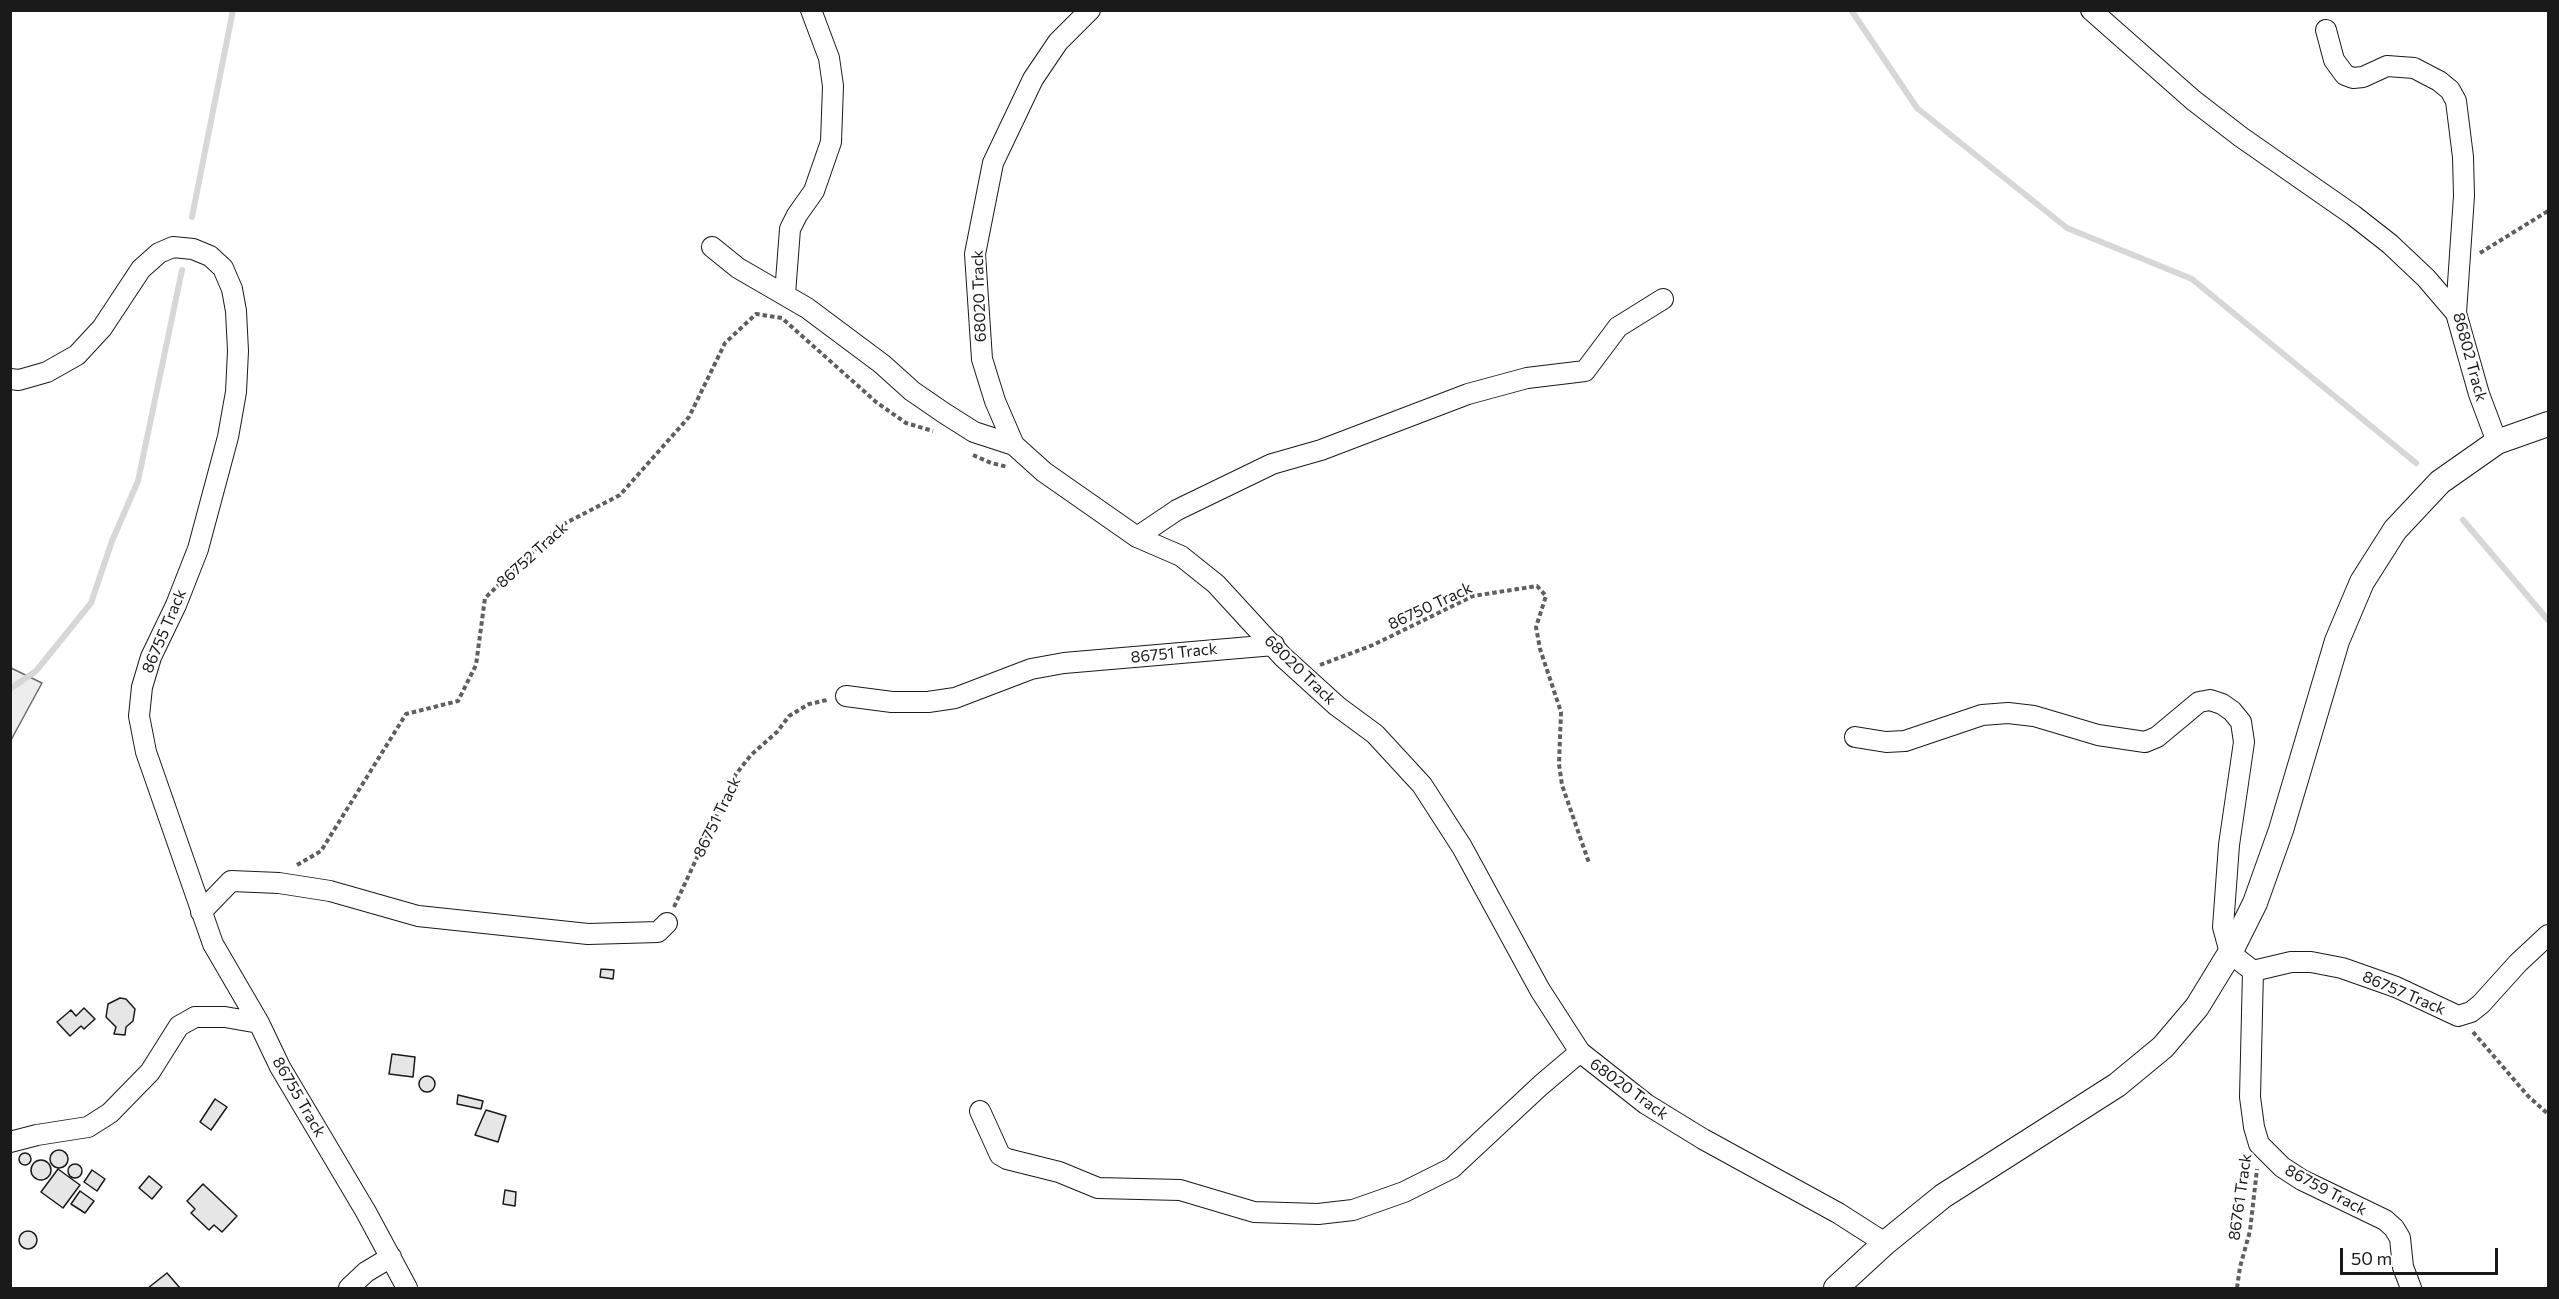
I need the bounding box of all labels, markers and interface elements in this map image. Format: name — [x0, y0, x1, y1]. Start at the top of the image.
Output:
street label: 68020 Track — [968, 250, 990, 342]
street label: 86802 Track — [2449, 310, 2491, 404]
street label: 86752 Track — [493, 518, 571, 592]
street label: 86750 Track — [1385, 578, 1475, 634]
street label: 86755 Track — [138, 586, 190, 676]
street label: 68020 Track — [1260, 631, 1340, 709]
street label: 86751 Track — [1130, 639, 1218, 667]
street label: 86751 Track — [689, 774, 745, 860]
street label: 86757 Track — [2359, 967, 2449, 1019]
street label: 86755 Track — [268, 1054, 330, 1140]
street label: 68020 Track — [1586, 1054, 1672, 1124]
street label: 86761 Track — [2224, 1152, 2256, 1242]
street label: 86759 Track — [2282, 1160, 2370, 1220]
scale bar — [2343, 1236, 2500, 1274]
text: 50 m — [2351, 1247, 2392, 1269]

